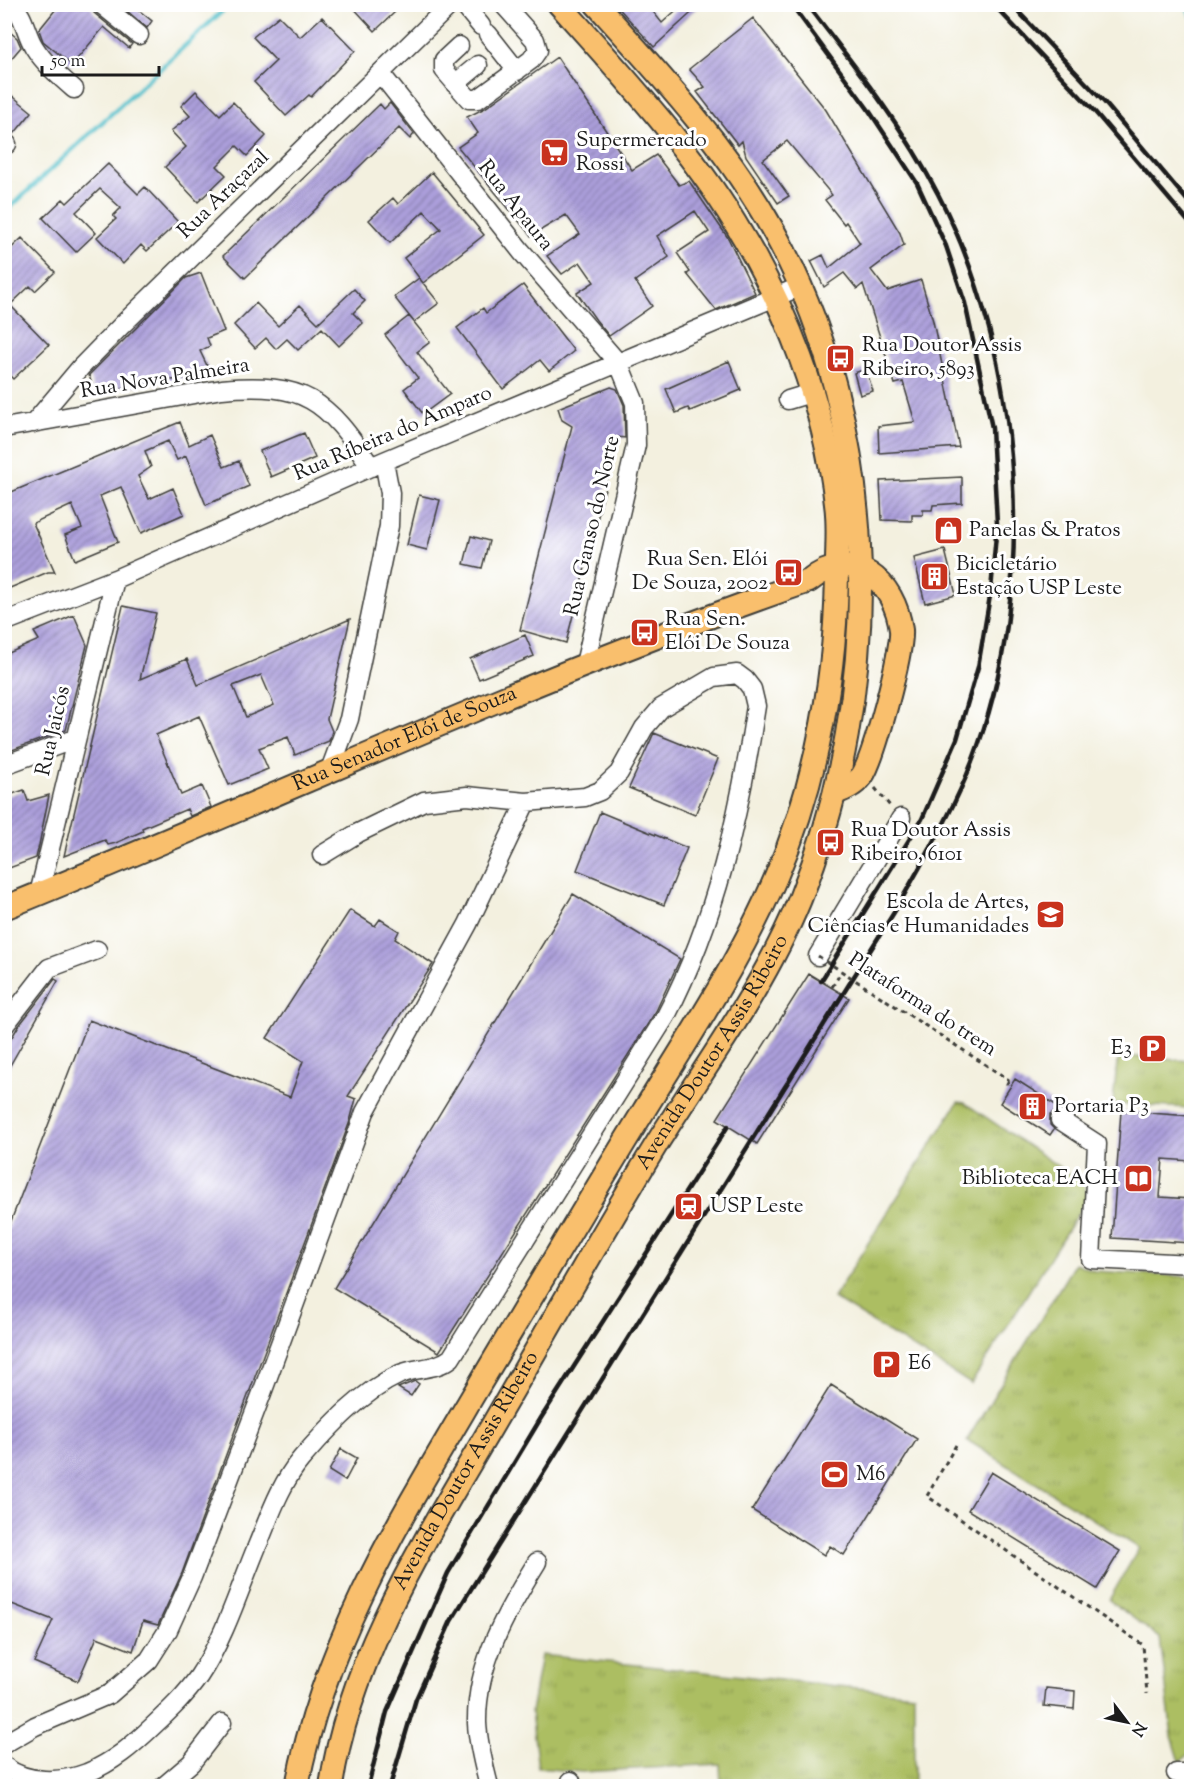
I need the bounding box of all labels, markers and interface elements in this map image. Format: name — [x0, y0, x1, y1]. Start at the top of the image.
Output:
scale bar — [42, 39, 159, 77]
text: 50 m — [50, 49, 86, 75]
place label: Supermercado Rossi — [576, 126, 707, 180]
supermarket icon: Supermercado Rossi — [539, 137, 571, 169]
street label: Rua Araçazal — [171, 143, 277, 247]
street label: Rua Apaura — [470, 154, 560, 258]
place label: Rua Doutor Assis Ribeiro, 5893 — [862, 331, 1022, 385]
bus stop icon: Rua Doutor Assis Ribeiro, 5893 — [825, 342, 857, 374]
street label: Rua Nova Palmeira — [78, 351, 252, 407]
street label: Rua Ríbeira do Amparo — [289, 379, 497, 489]
street label: Rua Ganso do Norte — [558, 433, 628, 619]
shop icon: Panelas & Pratos — [932, 515, 964, 547]
place label: Panelas & Pratos — [969, 516, 1121, 546]
place label: Rua Sen. Elói De Souza, 2002 — [632, 545, 768, 599]
place label: Bicicletário Estação USP Leste — [956, 550, 1122, 604]
bus stop icon: Rua Sen. Elói De Souza, 2002 — [773, 556, 805, 588]
building icon: Bicicletário Estação USP Leste — [919, 561, 951, 593]
place label: Rua Sen. Elói De Souza — [665, 605, 790, 659]
bus stop icon: Rua Sen. Elói De Souza — [628, 616, 660, 648]
street label: Rua Senador Elói de Souza — [288, 679, 522, 800]
street label: Rua Jaicós — [29, 683, 79, 779]
place label: Rua Doutor Assis Ribeiro, 6101 — [851, 816, 1011, 870]
bus stop icon: Rua Doutor Assis Ribeiro, 6101 — [814, 827, 846, 859]
place label: Escola de Artes, Ciências e Humanidades — [807, 888, 1029, 942]
school or university icon: Escola de Artes, Ciências e Humanidades — [1034, 899, 1066, 931]
street label: Avenida Doutor Assis Ribeiro — [629, 930, 797, 1176]
street label: Plataforma do trem — [842, 946, 1002, 1064]
parking icon: E3 — [1137, 1033, 1169, 1065]
place label: E3 — [1111, 1034, 1132, 1064]
building icon: Portaria P3 — [1017, 1091, 1049, 1123]
place label: Portaria P3 — [1054, 1092, 1149, 1122]
library icon: Biblioteca EACH — [1123, 1163, 1155, 1195]
place label: Biblioteca EACH — [962, 1164, 1118, 1194]
station icon: USP Leste — [673, 1191, 705, 1223]
place label: USP Leste — [710, 1192, 804, 1222]
street label: Avenida Doutor Assis Ribeiro — [386, 1346, 547, 1596]
parking icon: E6 — [871, 1348, 903, 1380]
place label: E6 — [908, 1349, 931, 1379]
sports icon: M6 — [819, 1459, 851, 1491]
place label: M6 — [856, 1460, 885, 1490]
north arrow — [1097, 1692, 1157, 1752]
text: N — [1124, 1717, 1151, 1740]

